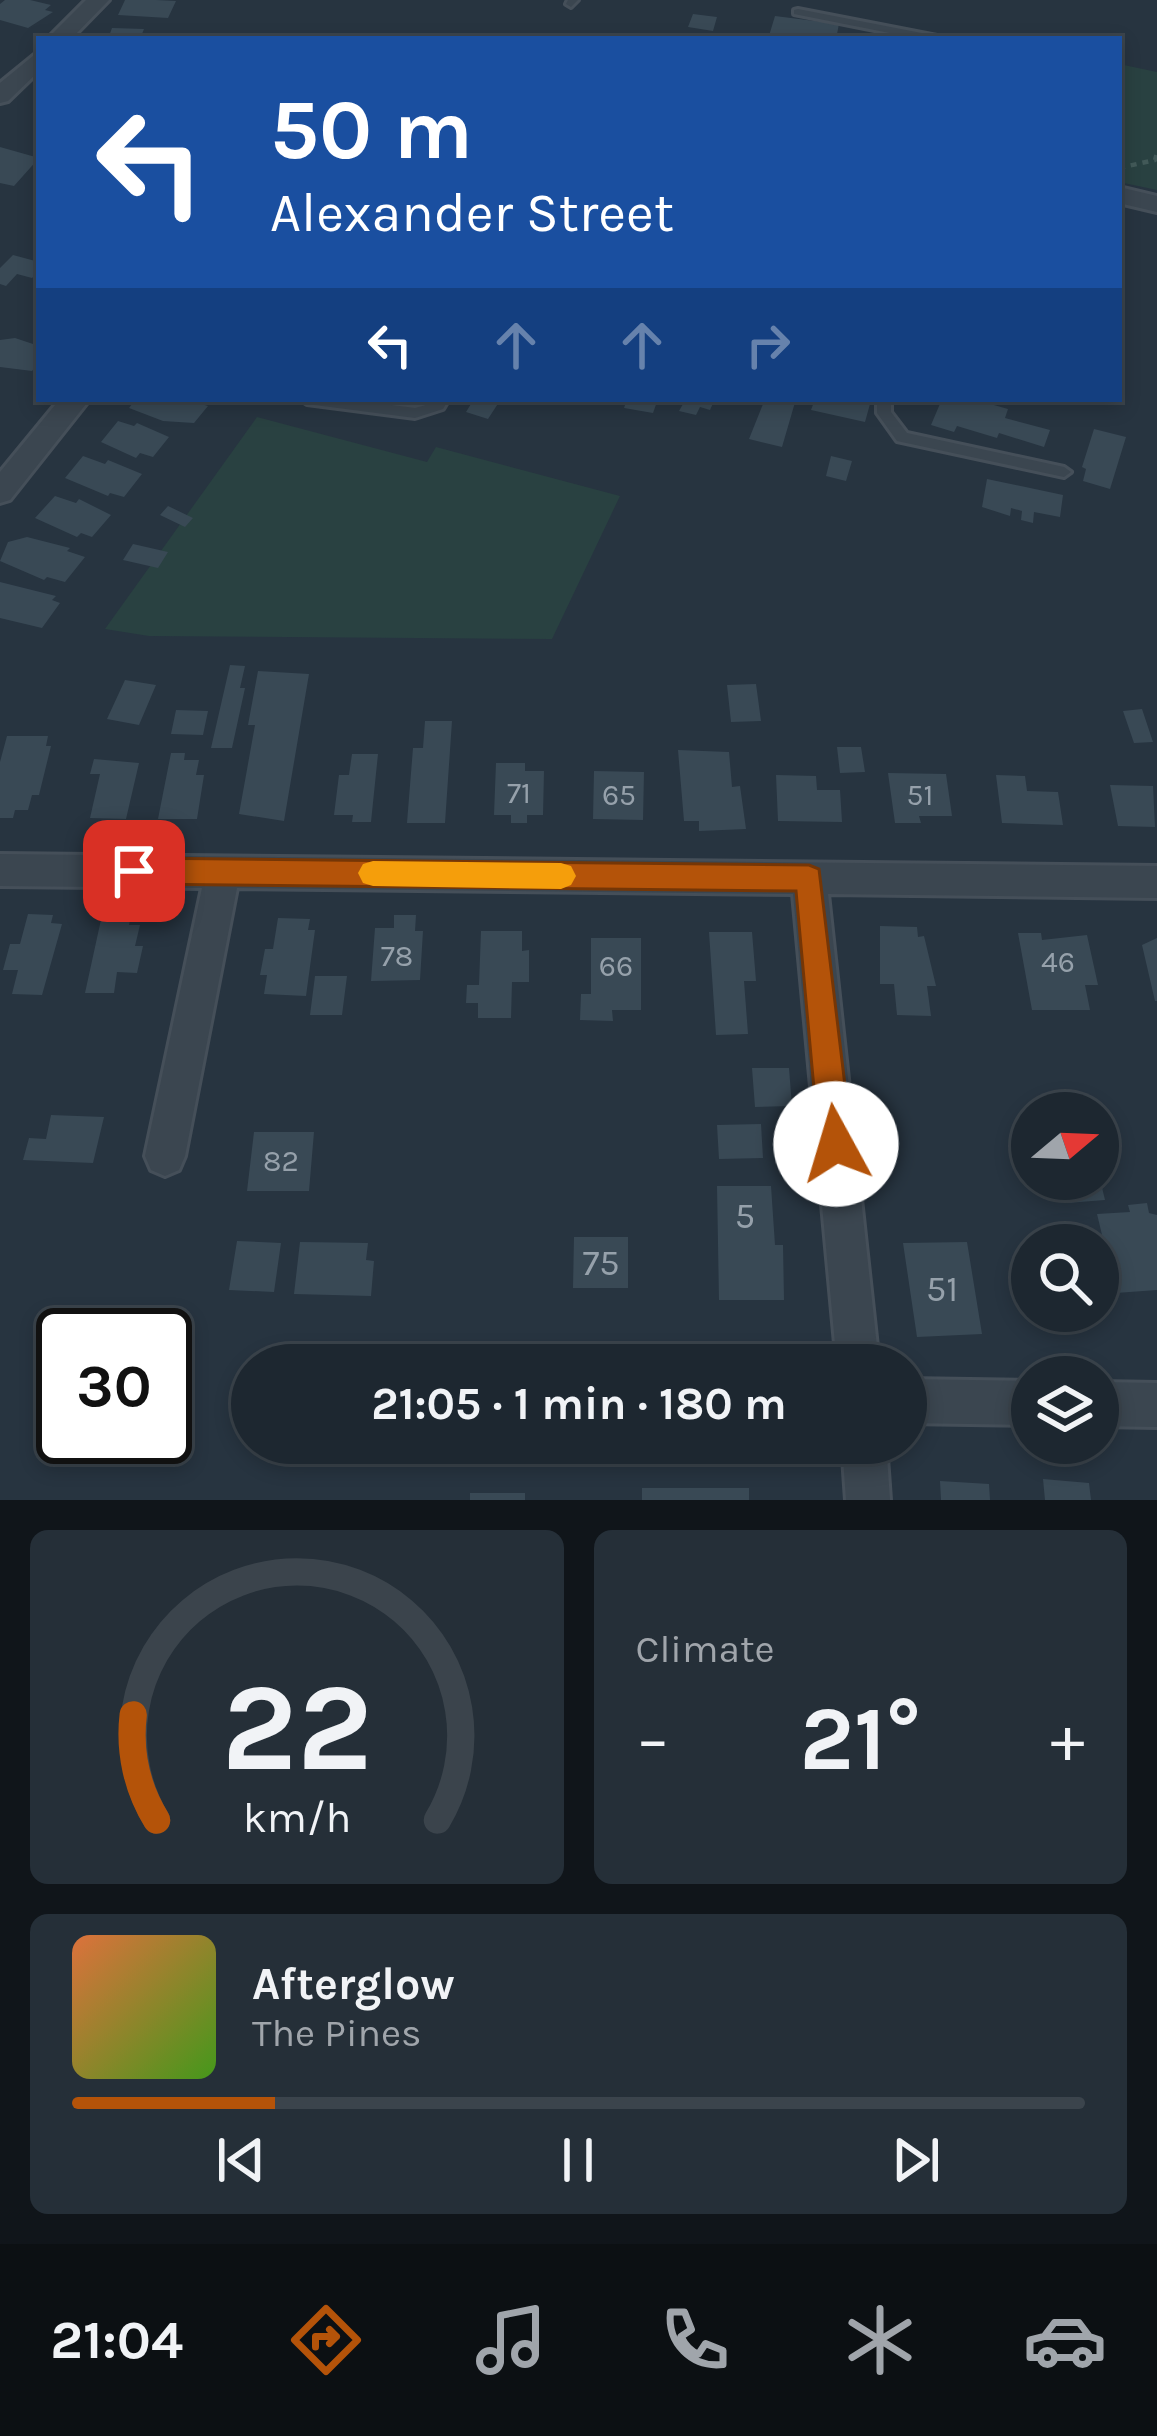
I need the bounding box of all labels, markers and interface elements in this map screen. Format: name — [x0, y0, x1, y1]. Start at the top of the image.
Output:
text: 50 m — [270, 81, 473, 179]
icon: left — [72, 84, 228, 240]
text: Alexander Street — [270, 181, 674, 245]
icon: left — [357, 312, 423, 378]
icon: ahead — [483, 312, 549, 378]
icon: ahead — [609, 312, 675, 378]
icon: right — [735, 312, 801, 378]
house number: 71 — [507, 775, 531, 811]
house number: 65 — [602, 777, 636, 813]
house number: 51 — [907, 777, 933, 813]
pin — [83, 820, 185, 922]
icon: arrive — [101, 838, 167, 904]
house number: 78 — [381, 938, 413, 974]
house number: 46 — [1041, 944, 1075, 980]
house number: 66 — [599, 948, 633, 984]
position arrow — [773, 1081, 899, 1207]
north arrow — [1011, 1092, 1119, 1200]
map controls — [1011, 1092, 1119, 1464]
house number: 82 — [263, 1143, 299, 1179]
house number: 5 — [735, 1195, 755, 1237]
button: search — [1011, 1224, 1119, 1332]
house number: 75 — [582, 1242, 620, 1284]
house number: 51 — [926, 1268, 958, 1310]
speed limit sign: 30 — [36, 1308, 192, 1464]
button: layers — [1011, 1356, 1119, 1464]
text: 21:05 · 1 min · 180 m — [371, 1378, 787, 1430]
text: Climate — [636, 1626, 775, 1672]
text: 22 — [221, 1655, 372, 1800]
text: 21° — [799, 1686, 921, 1792]
text: − — [636, 1700, 670, 1778]
text: + — [1050, 1700, 1085, 1778]
text: km/h — [242, 1793, 351, 1843]
text: Afterglow — [252, 1958, 455, 2010]
text: The Pines — [252, 2010, 422, 2056]
icon: previous — [208, 2127, 274, 2193]
icon: pause — [545, 2127, 611, 2193]
icon: next — [883, 2127, 949, 2193]
icon: directions — [284, 2298, 368, 2382]
icon: music — [469, 2298, 553, 2382]
icon: phone — [653, 2298, 737, 2382]
icon: climate — [838, 2298, 922, 2382]
icon: car — [1023, 2298, 1107, 2382]
text: 21:04 — [50, 2308, 183, 2372]

